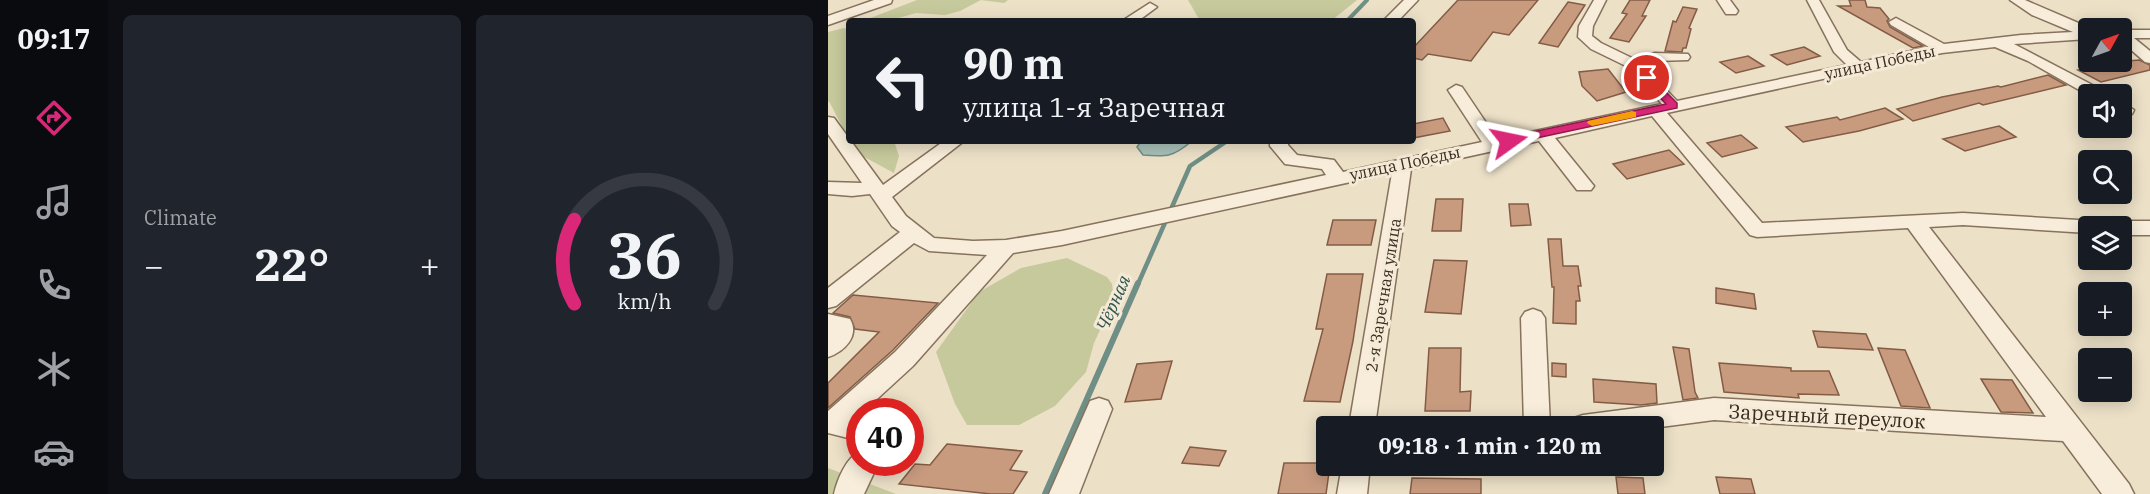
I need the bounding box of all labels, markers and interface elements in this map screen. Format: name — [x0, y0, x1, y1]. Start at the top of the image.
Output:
north arrow — [2078, 18, 2132, 72]
map controls — [2078, 18, 2132, 402]
text: 09:17 — [18, 21, 90, 56]
text: 90 m — [963, 36, 1064, 91]
street label: улица Победы — [1823, 40, 1937, 84]
icon: left — [864, 42, 942, 120]
pin — [1621, 52, 1672, 103]
icon: arrive — [1630, 61, 1663, 94]
button: sound — [2078, 84, 2132, 138]
text: улица 1-я Заречная — [963, 89, 1225, 124]
icon: directions — [33, 97, 75, 139]
position arrow — [1477, 109, 1541, 173]
street label: улица Победы — [1348, 141, 1462, 185]
button: search — [2078, 150, 2132, 204]
icon: music — [33, 181, 75, 223]
text: Climate — [144, 204, 217, 231]
text: 36 — [607, 214, 682, 295]
street label: 2-я Заречная улица — [1361, 216, 1405, 373]
button: layers — [2078, 216, 2132, 270]
text: 22° — [254, 235, 329, 293]
text: − — [144, 244, 164, 287]
text: + — [420, 244, 440, 287]
icon: phone — [33, 264, 75, 306]
water label: Чёрная — [1090, 271, 1136, 335]
button: + — [2078, 282, 2132, 336]
text: km/h — [617, 287, 671, 315]
icon: climate — [33, 348, 75, 390]
button: − — [2078, 348, 2132, 402]
street label: Заречный переулок — [1728, 397, 1927, 435]
speed limit sign: 40 — [846, 398, 924, 476]
icon: car — [33, 431, 75, 473]
text: 09:18 · 1 min · 120 m — [1378, 431, 1602, 460]

